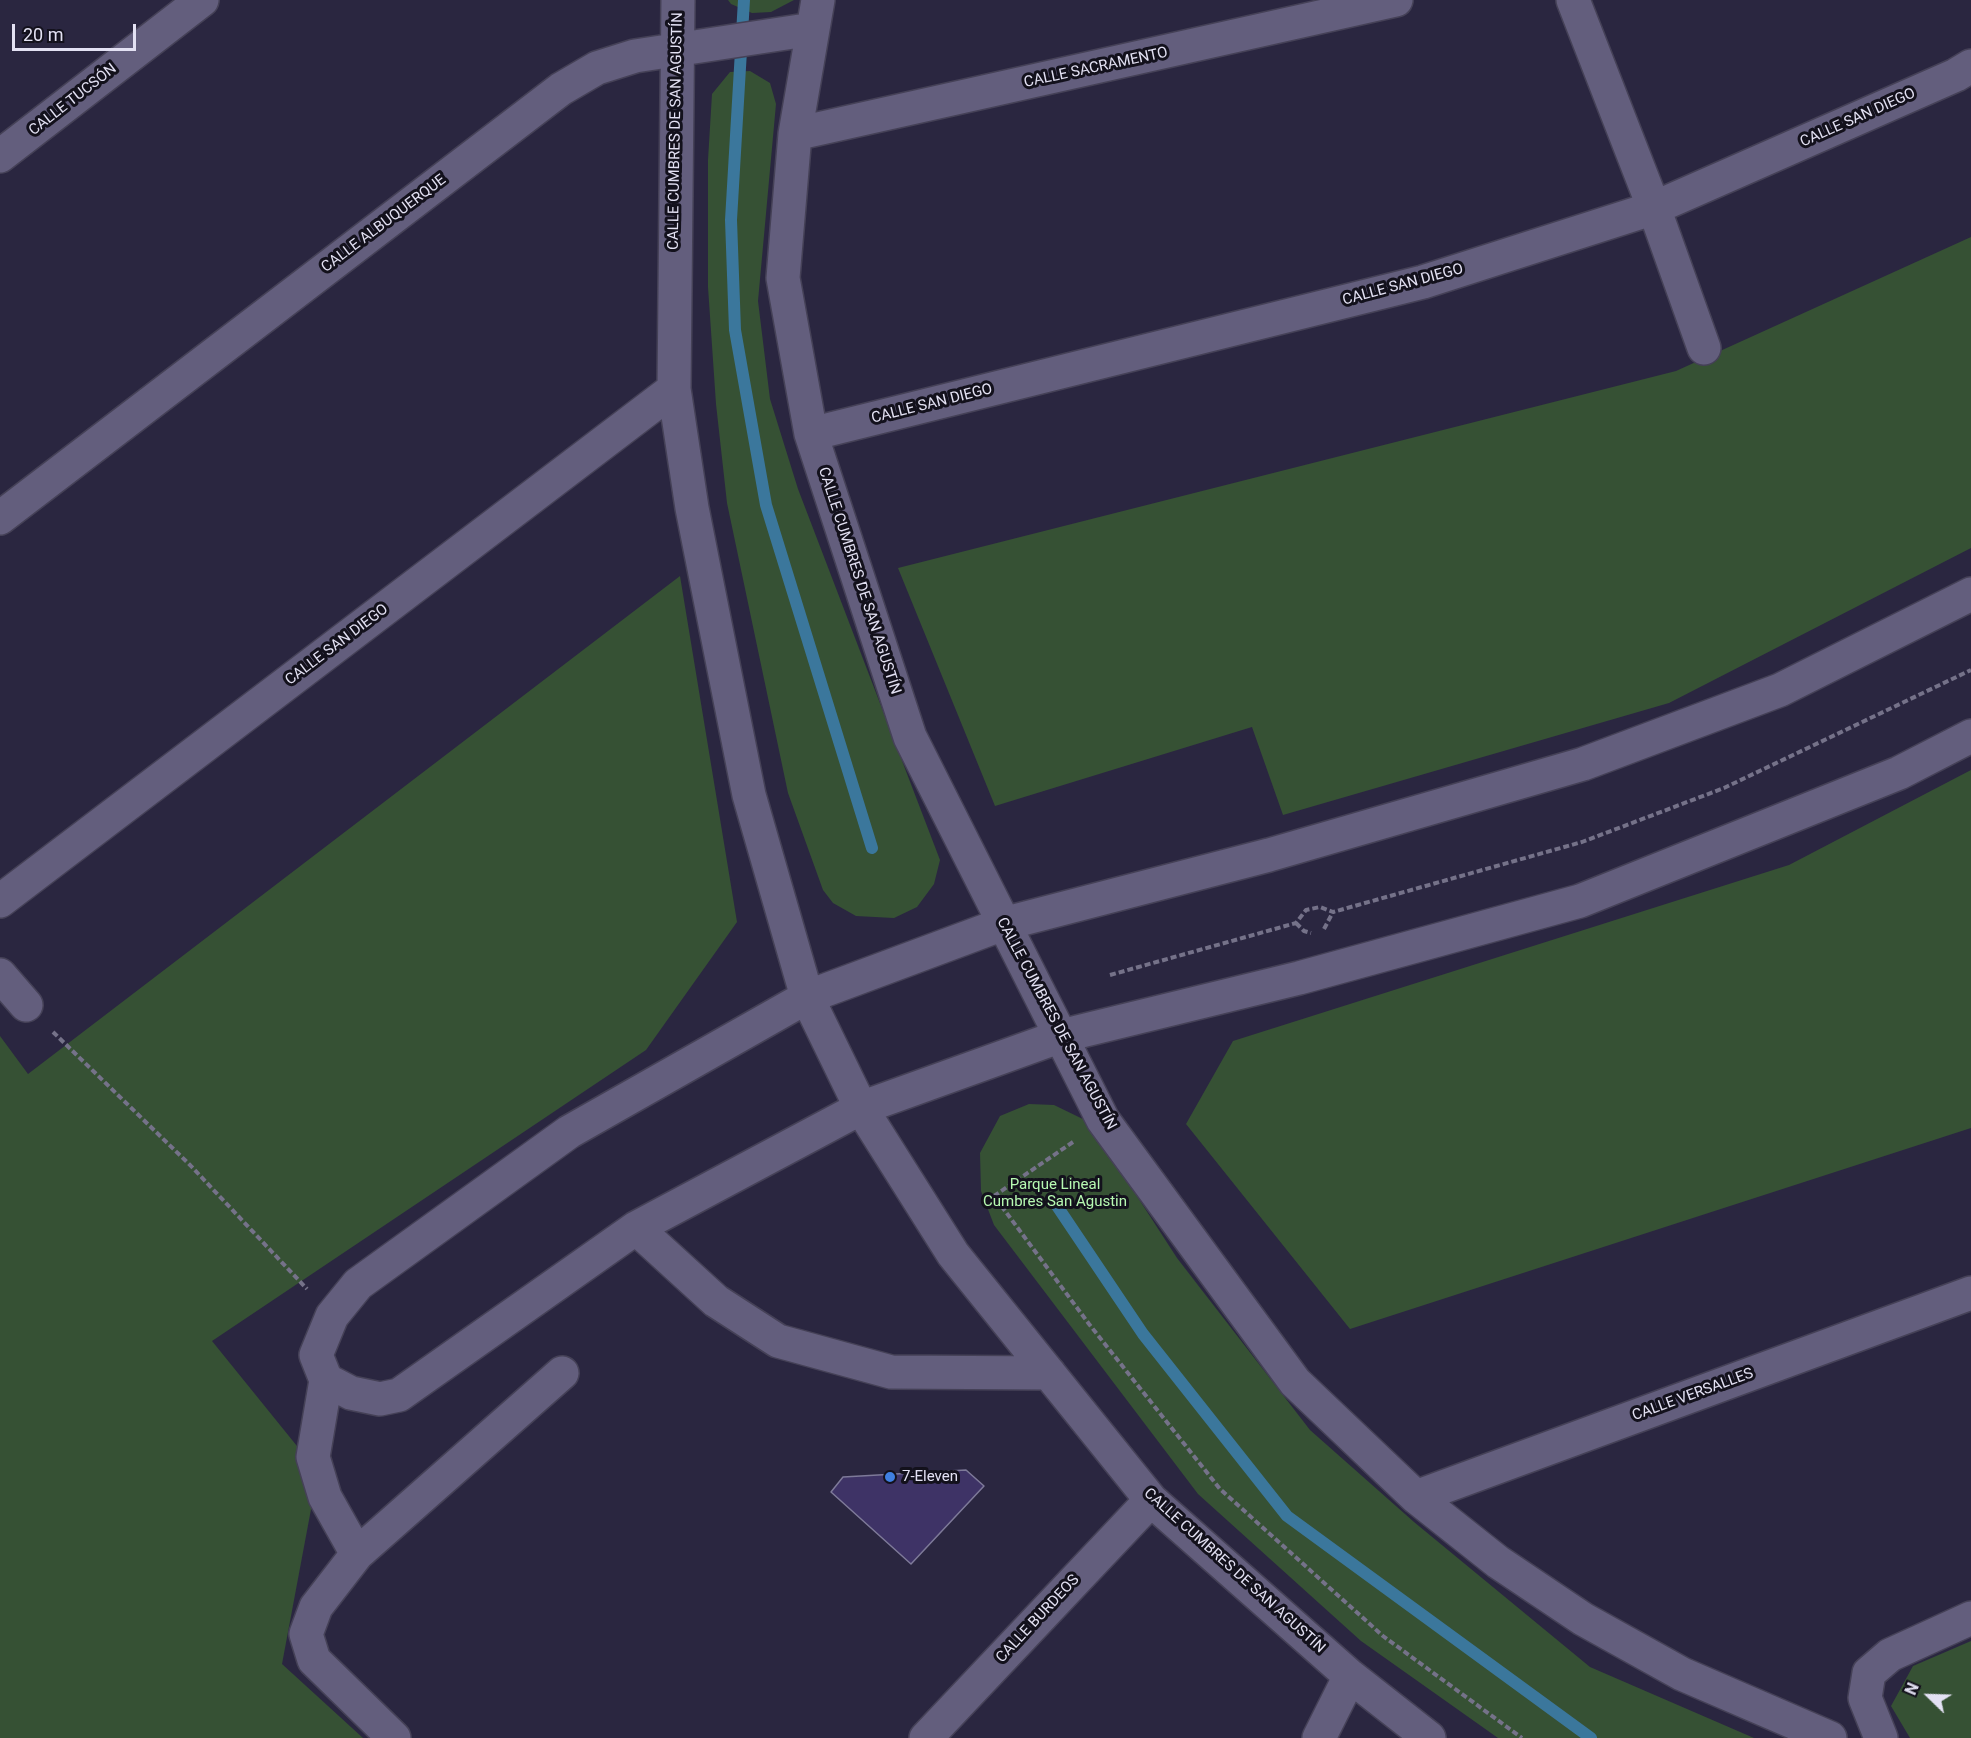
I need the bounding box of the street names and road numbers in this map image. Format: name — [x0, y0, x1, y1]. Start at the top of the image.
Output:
street label: CALLE CUMBRES DE SAN AGUSTÍN — [665, 12, 687, 250]
street label: CALLE SACRAMENTO — [1022, 44, 1170, 92]
street label: CALLE TUCSÓN — [26, 60, 120, 140]
street label: CALLE SAN DIEGO — [1798, 85, 1918, 151]
street label: CALLE ALBUQUERQUE — [318, 171, 450, 277]
street label: CALLE SAN DIEGO — [1341, 260, 1465, 310]
street label: CALLE SAN DIEGO — [870, 380, 994, 428]
street label: CALLE CUMBRES DE SAN AGUSTÍN — [814, 465, 904, 697]
street label: CALLE SAN DIEGO — [282, 600, 392, 690]
street label: CALLE CUMBRES DE SAN AGUSTÍN — [992, 915, 1120, 1133]
street label: CALLE VERSALLES — [1630, 1365, 1756, 1425]
street label: CALLE CUMBRES DE SAN AGUSTÍN — [1140, 1485, 1328, 1657]
street label: CALLE BURDEOS — [993, 1571, 1083, 1667]

